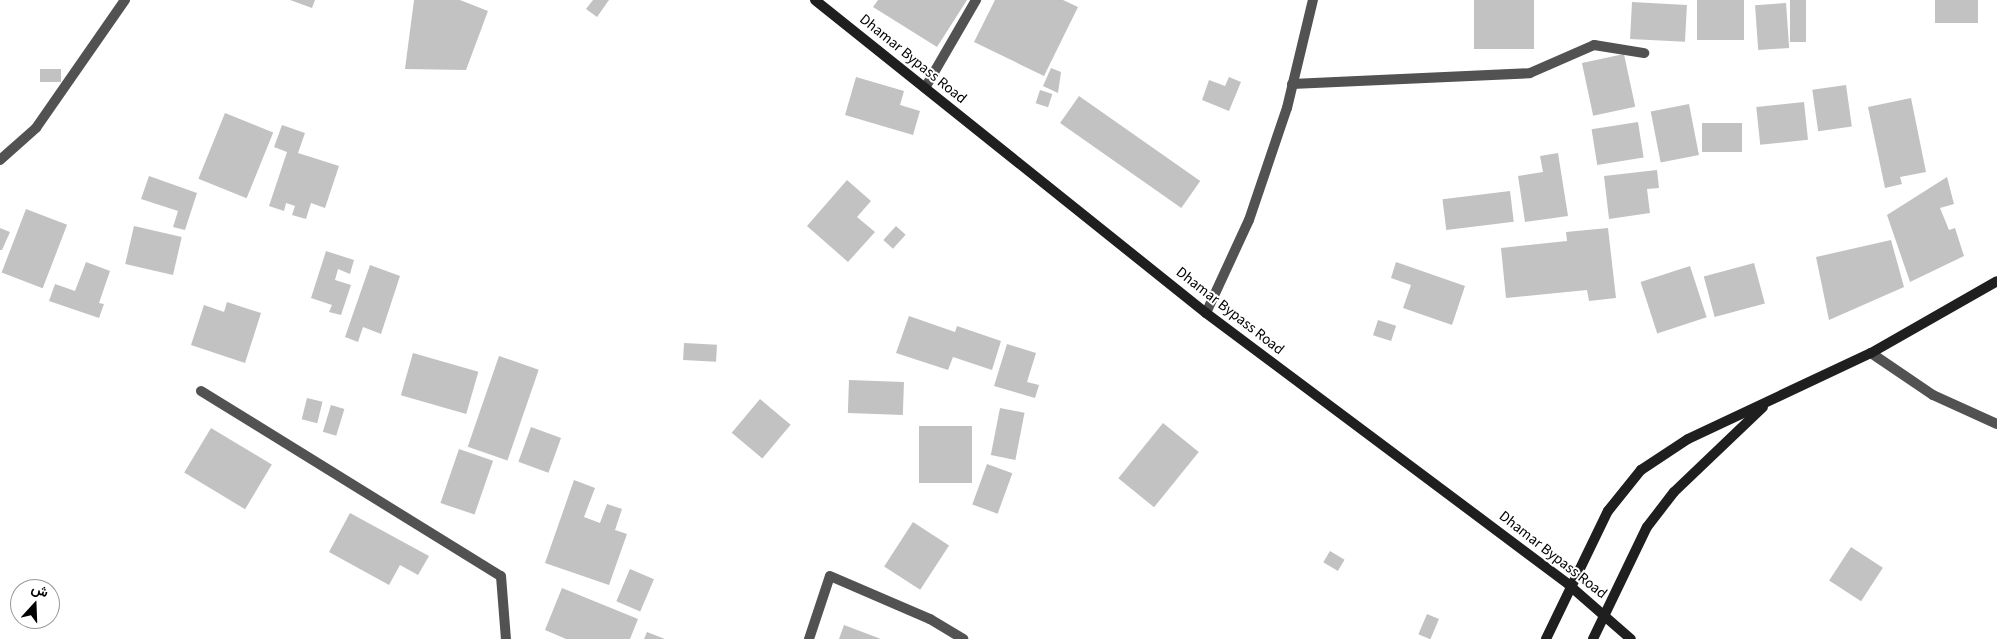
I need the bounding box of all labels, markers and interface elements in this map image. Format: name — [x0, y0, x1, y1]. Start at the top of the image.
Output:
street label: Dhamar Bypass Road — [856, 10, 970, 108]
street label: Dhamar Bypass Road — [1172, 263, 1288, 359]
street label: Dhamar Bypass Road — [1495, 507, 1611, 603]
north arrow — [10, 579, 60, 629]
text: ش — [28, 579, 51, 603]

